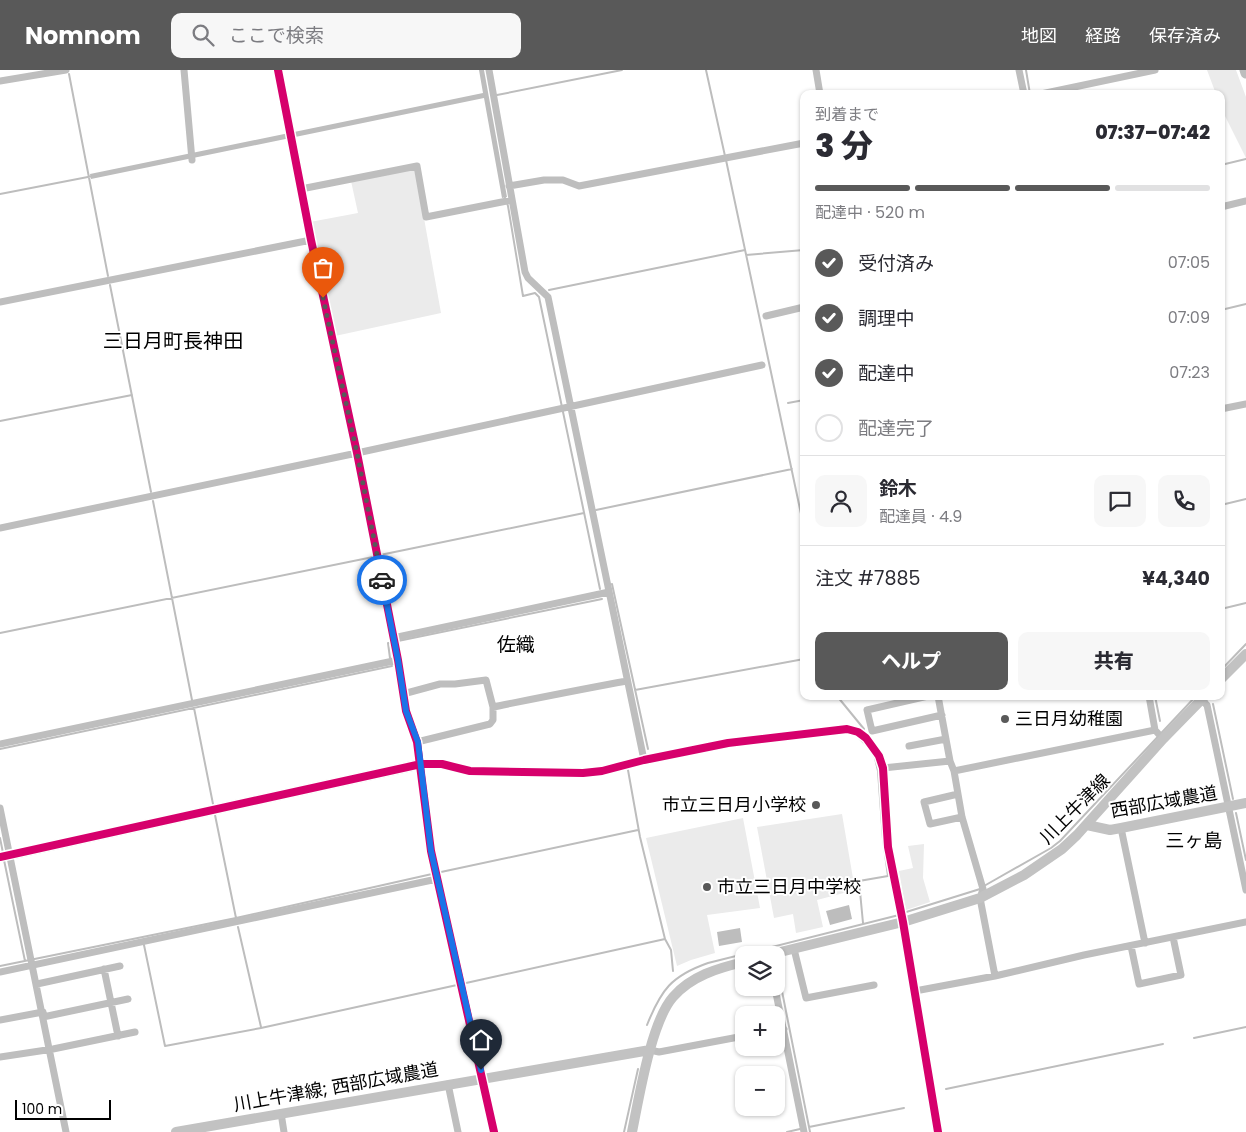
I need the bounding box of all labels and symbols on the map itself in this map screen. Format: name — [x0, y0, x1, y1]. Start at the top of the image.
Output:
pin — [302, 247, 344, 298]
district label: 三日月町長神田 — [103, 327, 243, 355]
courier — [357, 555, 407, 605]
district label: 佐織 — [497, 631, 535, 658]
place label: 三日月幼稚園 — [1015, 706, 1123, 731]
marker: 三日月幼稚園 — [999, 713, 1011, 725]
street label: 川上牛津線 — [1034, 768, 1115, 849]
street label: 西部広域農道 — [1109, 780, 1219, 823]
place label: 市立三日月小学校 — [662, 792, 806, 817]
marker: 市立三日月小学校 — [810, 799, 822, 811]
district label: 三ヶ島 — [1165, 827, 1223, 854]
place label: 市立三日月中学校 — [717, 874, 861, 899]
marker: 市立三日月中学校 — [701, 881, 713, 893]
pin — [460, 1019, 502, 1070]
street label: 川上牛津線; 西部広域農道 — [232, 1056, 440, 1117]
scale bar — [15, 1097, 111, 1120]

